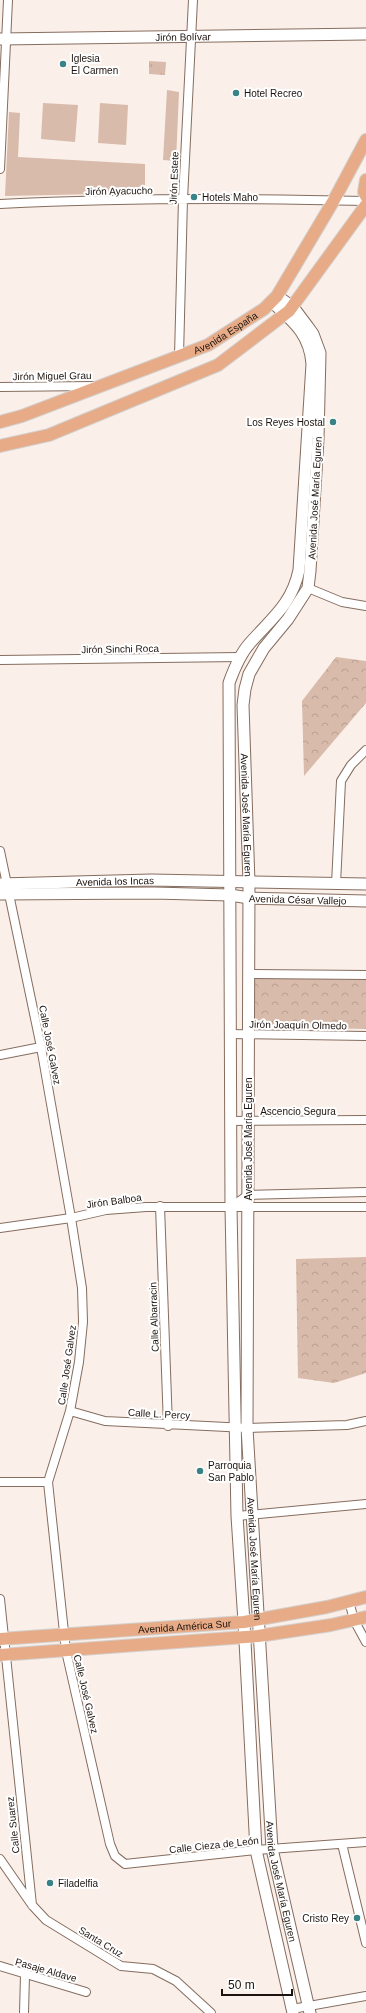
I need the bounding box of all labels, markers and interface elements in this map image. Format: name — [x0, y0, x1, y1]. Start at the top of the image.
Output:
street label: Jirón Bolívar — [155, 31, 212, 42]
place label: Iglesia El Carmen — [71, 53, 118, 76]
marker: Iglesia El Carmen — [58, 59, 68, 69]
marker: Hotel Recreo — [231, 88, 241, 98]
place label: Hotel Recreo — [244, 88, 303, 99]
street label: Jirón Estete — [168, 151, 180, 205]
street label: Jirón Ayacucho — [85, 185, 153, 197]
marker: Hotels Maho — [189, 192, 199, 202]
place label: Hotels Maho — [202, 192, 259, 203]
street label: Avenida España — [192, 309, 260, 356]
street label: Jirón Miguel Grau — [12, 370, 92, 382]
place label: Los Reyes Hostal — [247, 417, 325, 428]
marker: Los Reyes Hostal — [328, 417, 338, 427]
street label: Avenida José María Eguren — [306, 436, 324, 560]
street label: Jirón Sinchi Roca — [81, 643, 159, 655]
street label: Avenida José María Eguren — [239, 753, 254, 877]
street label: Avenida los Incas — [76, 874, 154, 887]
street label: Avenida César Vallejo — [249, 893, 347, 906]
street label: Calle José Galvez — [37, 1004, 63, 1086]
street label: Jirón Joaquín Olmedo — [249, 1019, 347, 1031]
street label: Avenida José María Eguren — [243, 1077, 254, 1201]
street label: Ascencio Segura — [260, 1106, 336, 1117]
street label: Jirón Balboa — [86, 1192, 143, 1210]
street label: Calle Albarracin — [147, 1282, 161, 1352]
street label: Calle José Galvez — [56, 1324, 78, 1406]
street label: Calle L. Percy — [128, 1407, 190, 1421]
place label: Parroquia San Pablo — [208, 1460, 255, 1483]
marker: Parroquia San Pablo — [195, 1466, 205, 1476]
street label: Avenida José María Eguren — [246, 1497, 264, 1621]
street label: Avenida América Sur — [138, 1617, 232, 1635]
street label: Calle José Galvez — [72, 1653, 100, 1735]
street label: Calle Suarez — [5, 1796, 21, 1854]
street label: Avenida José María Eguren — [265, 1820, 299, 1943]
street label: Calle Cieza de León — [169, 1835, 259, 1855]
marker: Filadelfia — [45, 1878, 55, 1888]
place label: Filadelfia — [58, 1878, 98, 1889]
place label: Cristo Rey — [302, 1913, 349, 1924]
marker: Cristo Rey — [352, 1913, 362, 1923]
street label: Santa Cruz — [77, 1924, 125, 1960]
street label: Pasaje Aldave — [14, 1956, 78, 1984]
scale bar — [222, 1971, 292, 1997]
text: 50 m — [228, 1978, 255, 1992]

